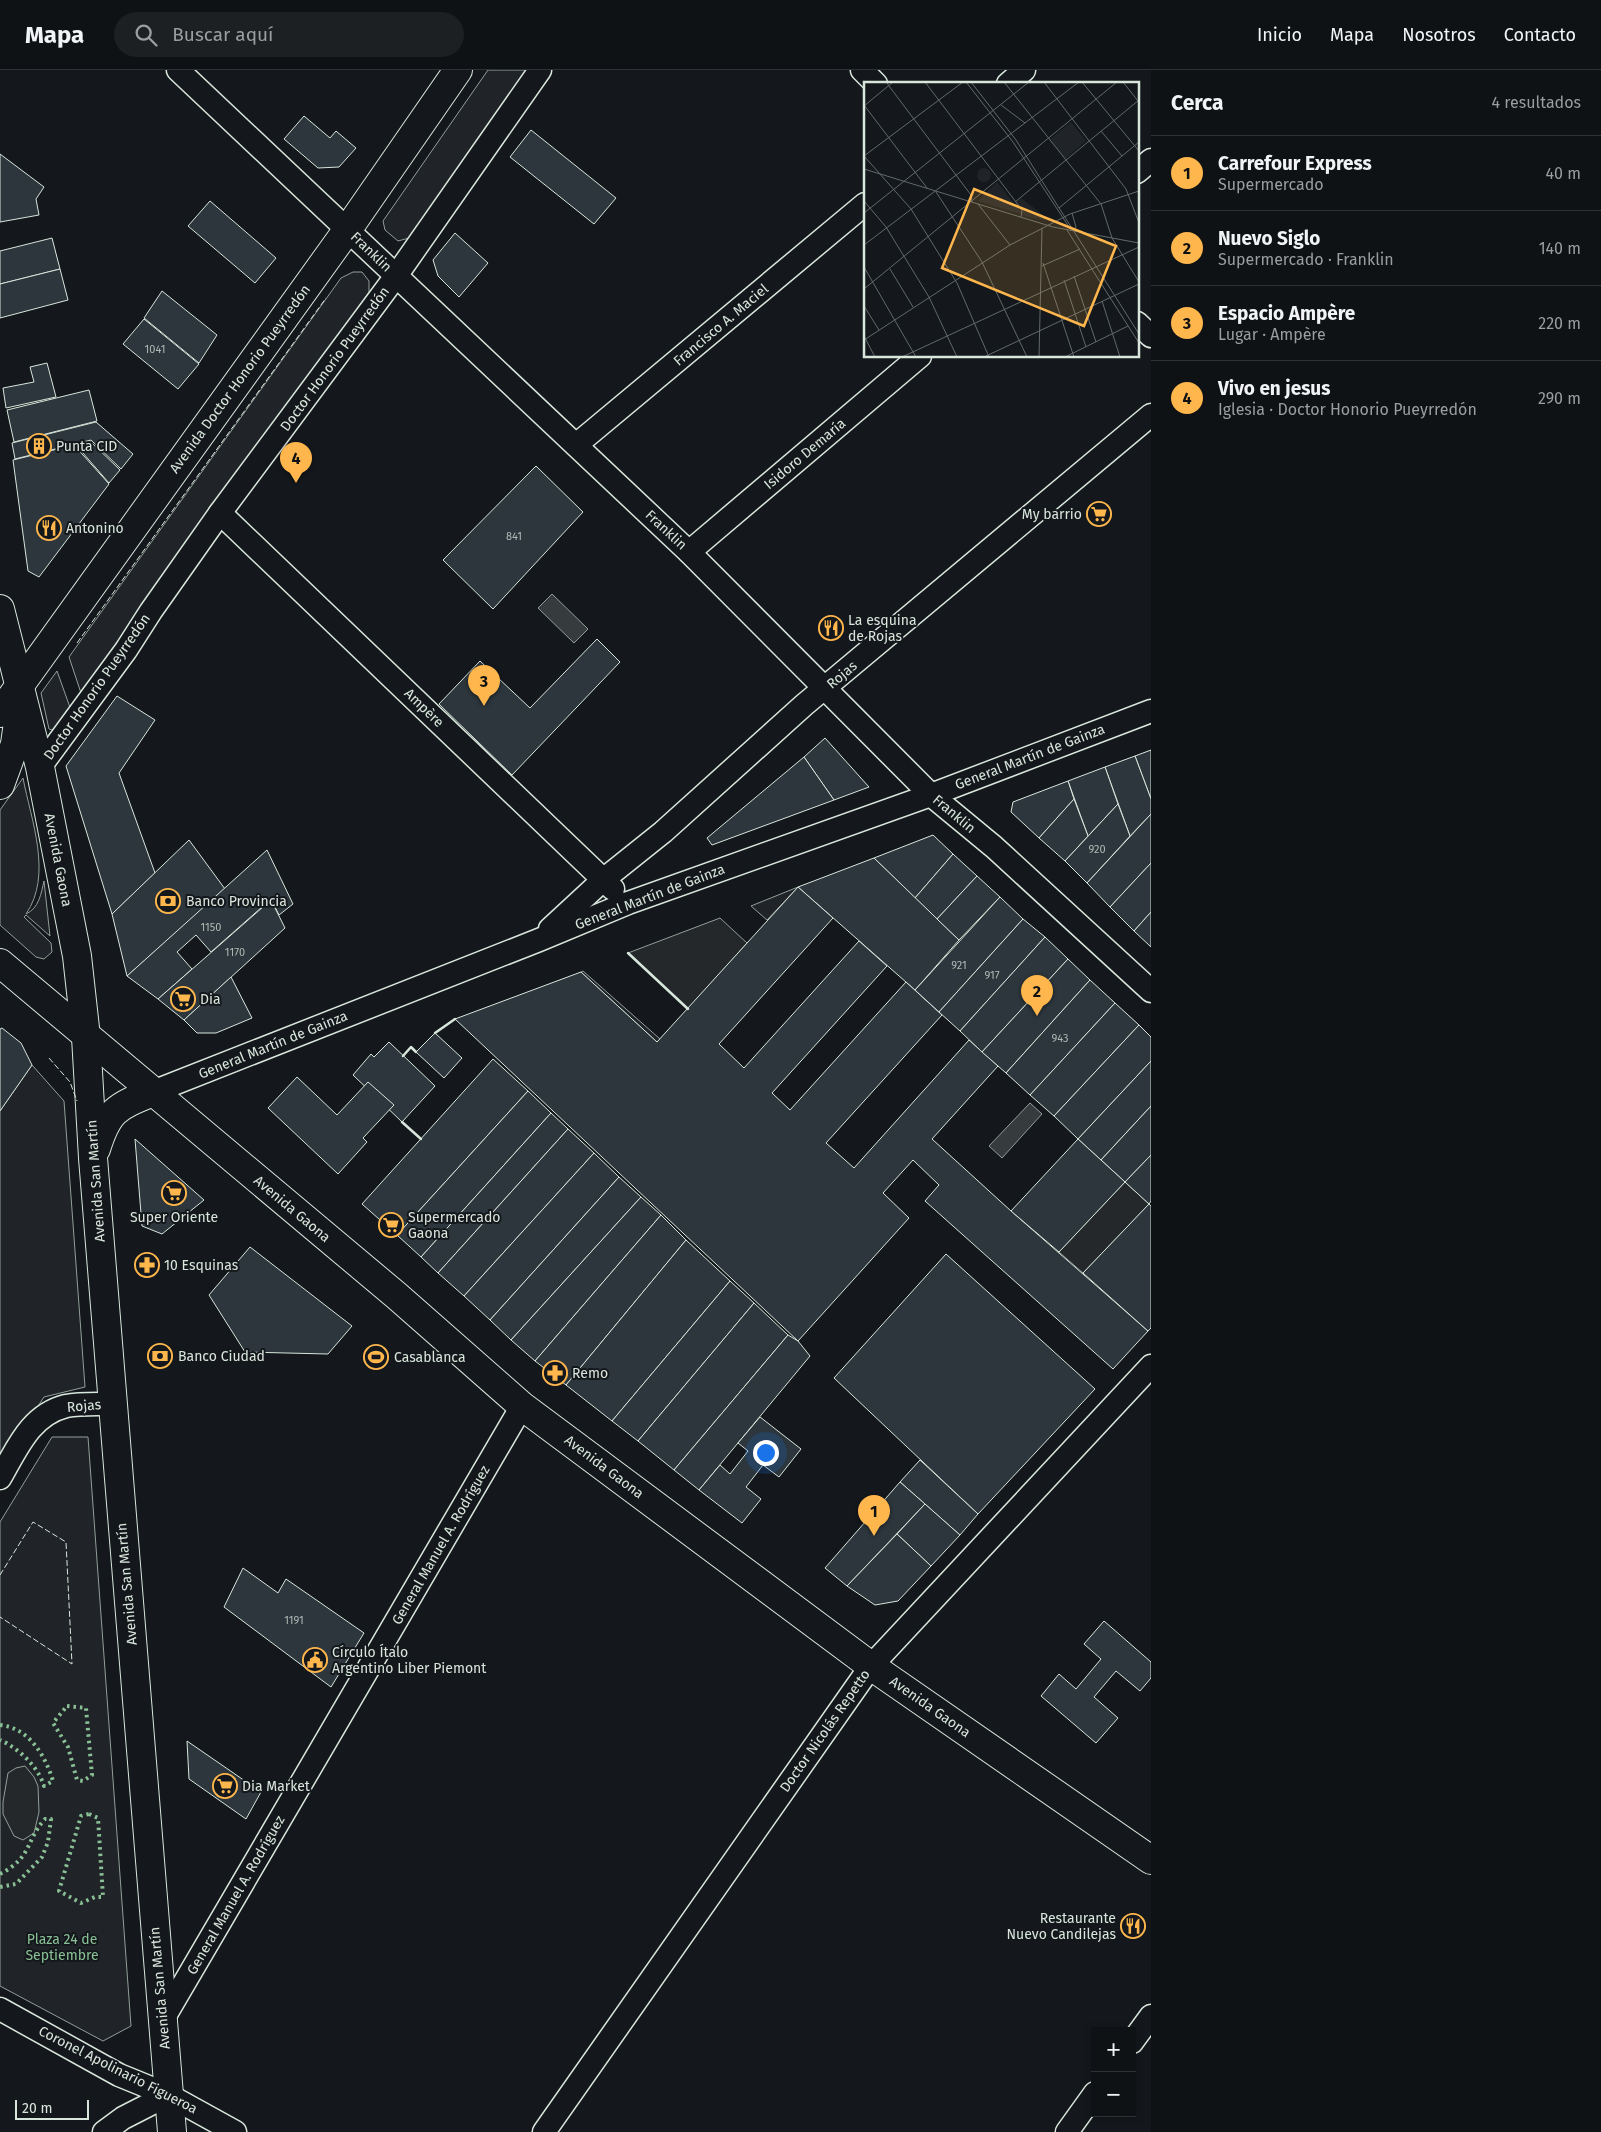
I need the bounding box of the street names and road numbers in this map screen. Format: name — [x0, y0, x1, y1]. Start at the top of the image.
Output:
street label: Franklin — [347, 228, 395, 276]
street label: Francisco A. Maciel — [670, 280, 772, 370]
street label: Avenida Doctor Honorio Pueyrredón — [166, 281, 314, 477]
street label: Doctor Honorio Pueyrredón — [277, 283, 393, 435]
street label: Isidoro Demaría — [761, 415, 849, 493]
street label: Franklin — [642, 507, 690, 553]
street label: Doctor Honorio Pueyrredón — [40, 611, 154, 763]
street label: Rojas — [823, 657, 861, 693]
street label: Ampère — [401, 685, 447, 731]
street label: General Martín de Gainza — [953, 721, 1107, 793]
street label: Franklin — [929, 791, 979, 837]
street label: Avenida Gaona — [41, 812, 75, 908]
street label: General Martín de Gainza — [573, 861, 727, 933]
street label: General Martín de Gainza — [196, 1007, 350, 1083]
street label: Avenida San Martín — [83, 1119, 109, 1243]
street label: Avenida Gaona — [250, 1172, 334, 1246]
street label: Rojas — [66, 1396, 102, 1416]
street label: Avenida Gaona — [561, 1432, 647, 1502]
street label: General Manuel A. Rodríguez — [388, 1462, 494, 1628]
street label: Avenida San Martín — [113, 1522, 141, 1646]
street label: Doctor Nicolás Repetto — [776, 1666, 874, 1796]
street label: Avenida Gaona — [886, 1673, 974, 1741]
street label: General Manuel A. Rodríguez — [183, 1812, 289, 1978]
street label: Avenida San Martín — [146, 1926, 174, 2050]
street label: Coronel Apolinario Figueroa — [36, 2022, 200, 2118]

